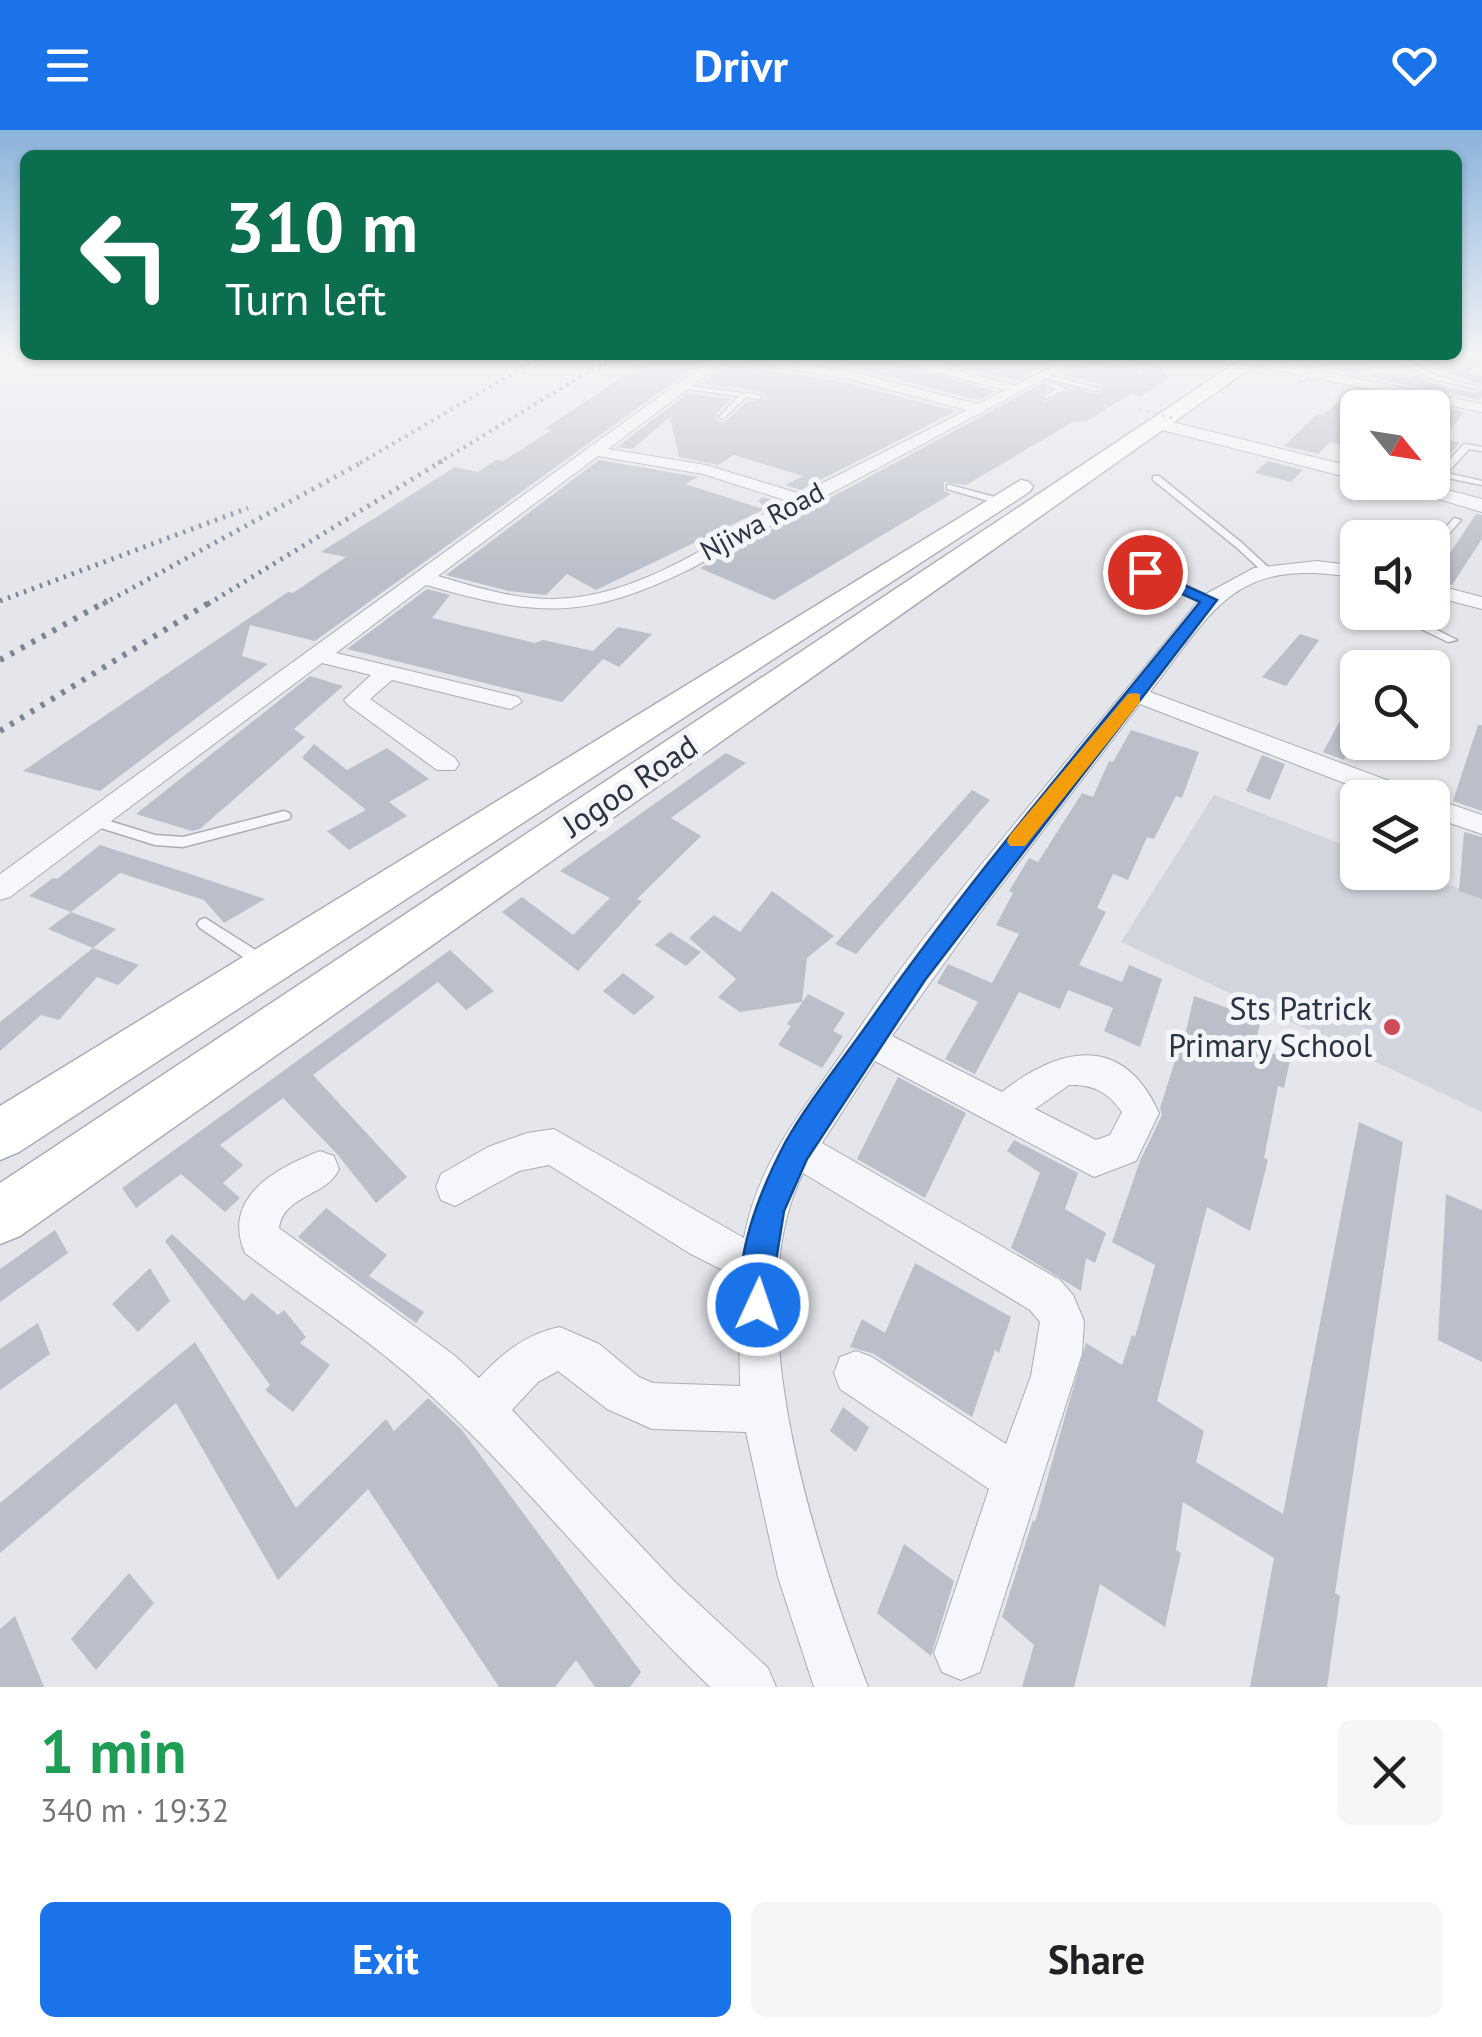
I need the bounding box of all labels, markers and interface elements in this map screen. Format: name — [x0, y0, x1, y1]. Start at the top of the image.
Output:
text: Drivr — [694, 36, 788, 94]
icon: menu — [40, 38, 95, 93]
icon: heart — [1387, 38, 1442, 93]
text: 310 m — [225, 181, 418, 271]
icon: left — [60, 190, 190, 320]
text: Turn left — [225, 269, 386, 327]
north arrow — [1340, 390, 1450, 500]
map controls — [1340, 390, 1450, 890]
street label: Njiwa Road — [693, 473, 830, 569]
button: sound — [1340, 520, 1450, 630]
pin — [1103, 530, 1188, 615]
icon: arrive — [1118, 545, 1173, 600]
button: search — [1340, 650, 1450, 760]
street label: Jogoo Road — [552, 725, 705, 847]
button: layers — [1340, 780, 1450, 890]
place label: Sts Patrick Primary School — [1168, 987, 1373, 1066]
marker: Sts Patrick Primary School — [1381, 1016, 1403, 1038]
position arrow — [706, 1253, 810, 1357]
text: 1 min — [40, 1712, 186, 1790]
button: close — [1337, 1720, 1442, 1825]
text: 340 m · 19:32 — [40, 1789, 229, 1831]
button: Exit — [40, 1902, 731, 2017]
button: Share — [751, 1902, 1442, 2017]

